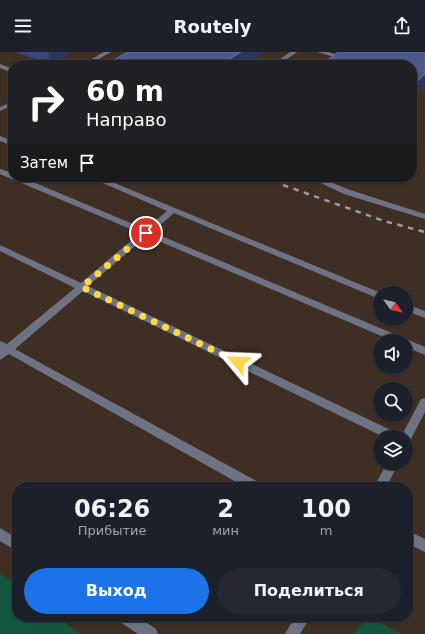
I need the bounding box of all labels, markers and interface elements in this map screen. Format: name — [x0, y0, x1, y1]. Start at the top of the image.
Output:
icon: menu — [12, 15, 34, 37]
icon: share — [391, 15, 413, 37]
text: Routely — [174, 16, 251, 37]
text: 60 m — [86, 75, 164, 108]
icon: right — [20, 76, 72, 128]
text: Направо — [86, 109, 166, 130]
icon: arrive — [76, 152, 98, 174]
text: Затем — [20, 154, 68, 172]
pin — [129, 216, 163, 250]
icon: arrive — [135, 222, 157, 244]
north arrow — [373, 286, 413, 326]
map controls — [373, 286, 413, 470]
button: sound — [373, 334, 413, 374]
position arrow — [217, 341, 259, 383]
button: search — [373, 382, 413, 422]
button: layers — [373, 430, 413, 470]
text: 06:26 — [74, 495, 150, 523]
text: 2 — [217, 495, 234, 523]
text: 100 — [301, 495, 351, 523]
text: Прибытие — [78, 523, 147, 538]
text: мин — [212, 523, 239, 538]
text: m — [320, 523, 332, 538]
button: Выход — [24, 568, 209, 614]
button: Поделиться — [217, 568, 401, 614]

